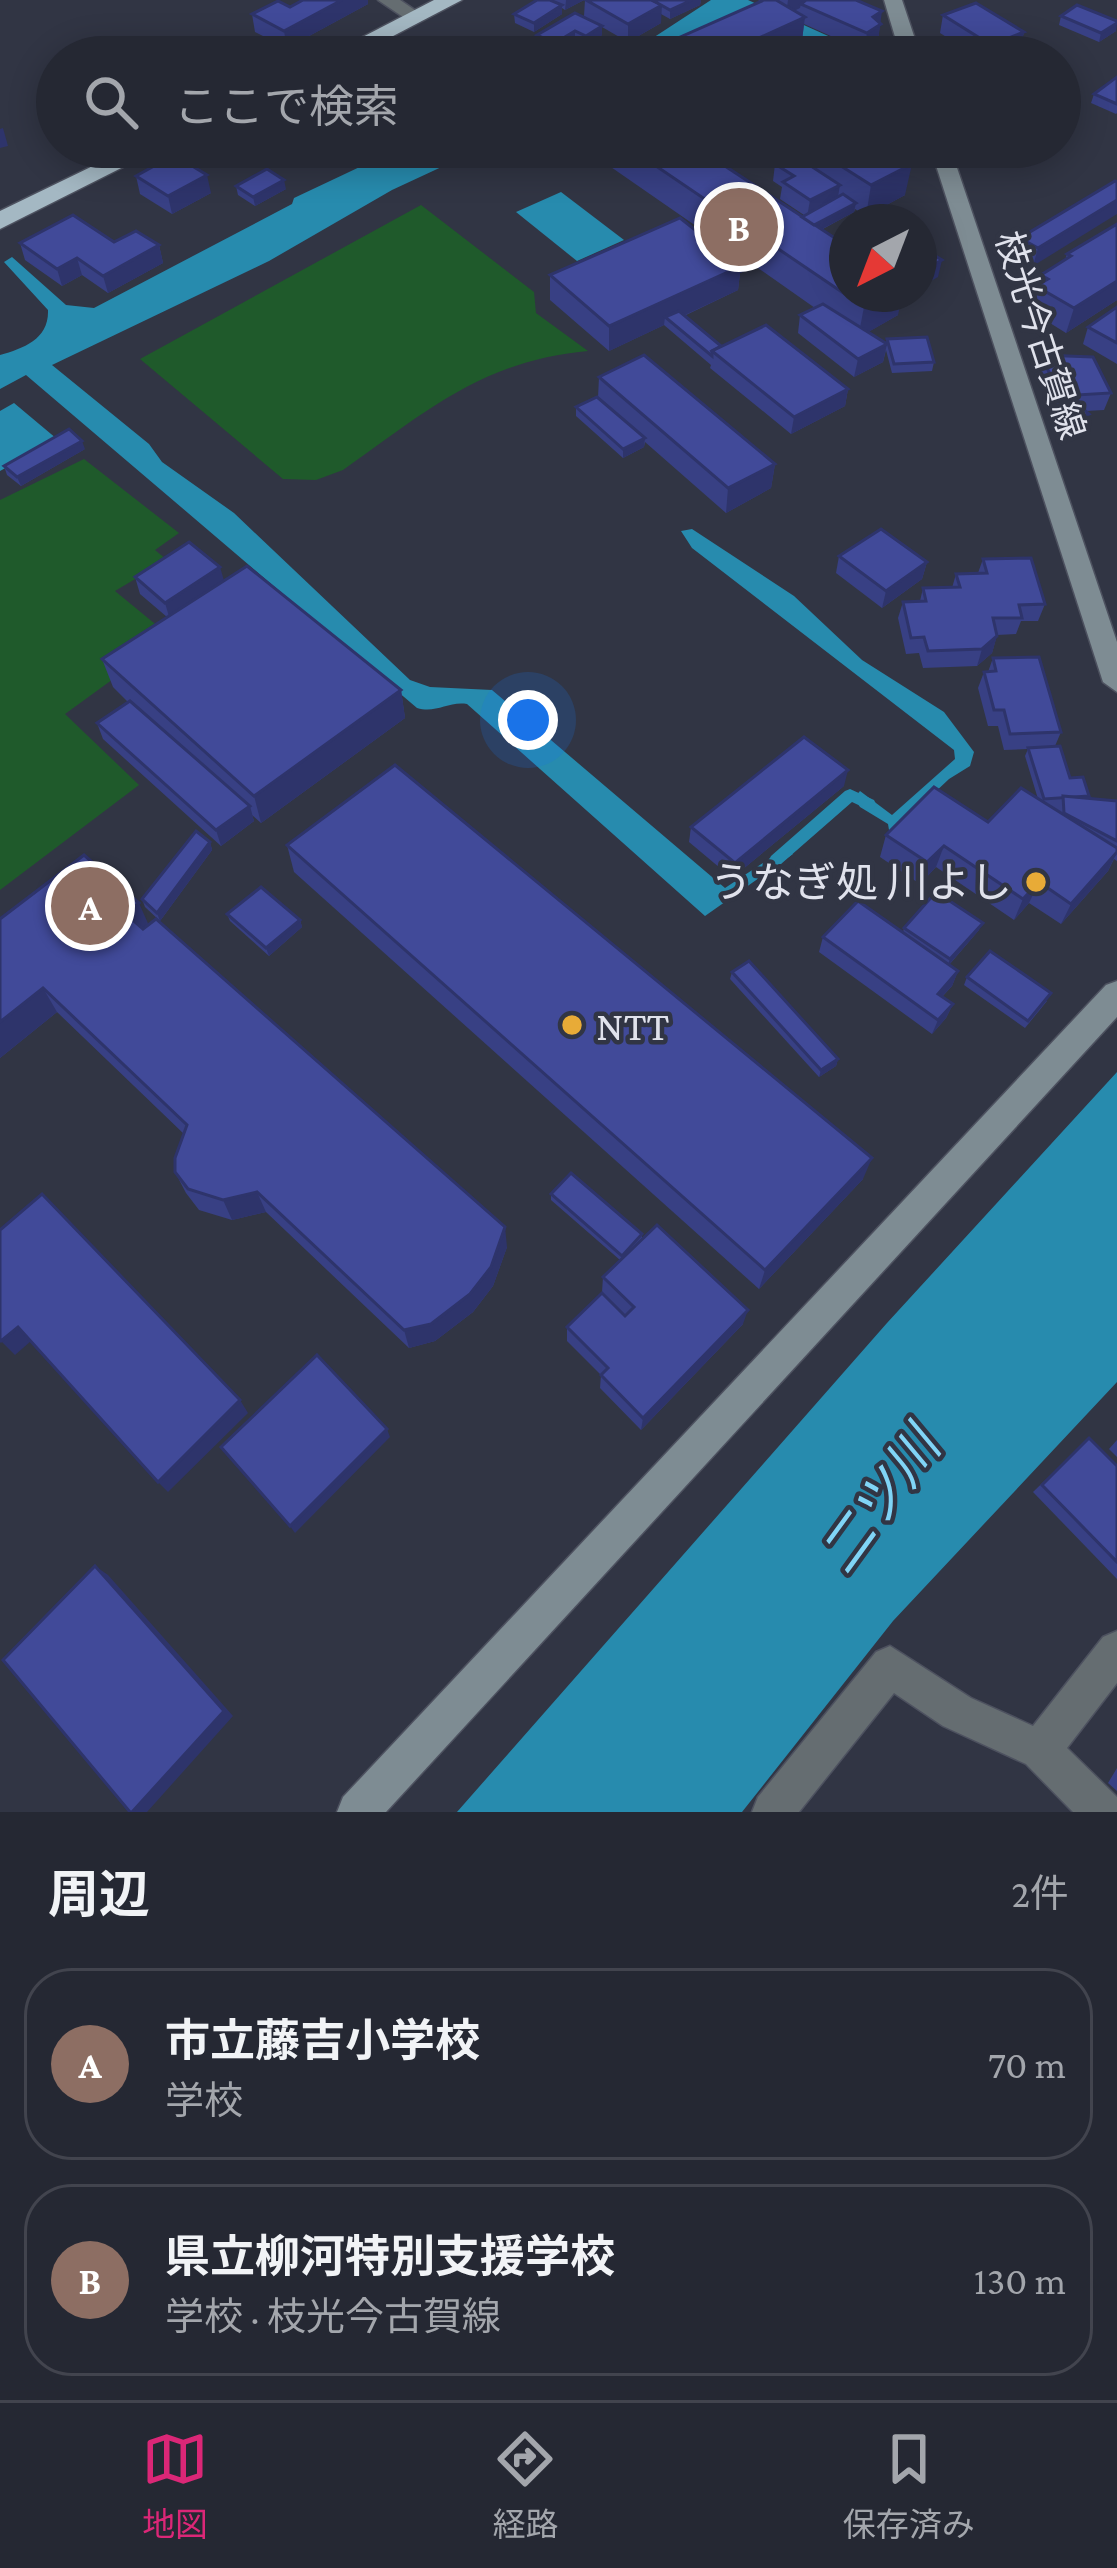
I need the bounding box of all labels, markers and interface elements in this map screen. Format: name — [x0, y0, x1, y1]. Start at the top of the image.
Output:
search box — [36, 36, 1081, 168]
icon: search — [78, 69, 144, 135]
text: ここで検索 — [174, 82, 399, 132]
pin: B — [700, 182, 778, 272]
north arrow — [829, 204, 937, 312]
street label: 枝光今古賀線 — [988, 226, 1092, 444]
your location — [498, 690, 558, 750]
place label: うなぎ処 川よし — [710, 859, 1012, 906]
pin: A — [51, 861, 129, 951]
marker: うなぎ処 川よし — [1023, 869, 1049, 895]
place label: NTT — [596, 1002, 669, 1049]
marker: NTT — [559, 1012, 585, 1038]
water label: 二ツ川 — [808, 1413, 955, 1584]
text: 周辺 — [48, 1866, 150, 1923]
text: 2件 — [1011, 1872, 1069, 1915]
text: 市立藤吉小学校 — [165, 2016, 480, 2066]
text: A — [78, 2043, 102, 2086]
text: 70 m — [988, 2043, 1066, 2086]
text: 学校 — [165, 2079, 243, 2122]
text: 県立柳河特別支援学校 — [165, 2232, 615, 2282]
text: B — [79, 2259, 101, 2302]
text: 130 m — [974, 2259, 1066, 2302]
text: 学校 · 枝光今古賀線 — [165, 2295, 501, 2338]
tab: 地図 — [142, 2426, 208, 2546]
tab: 経路 — [492, 2426, 558, 2546]
tab: 保存済み — [843, 2426, 975, 2546]

